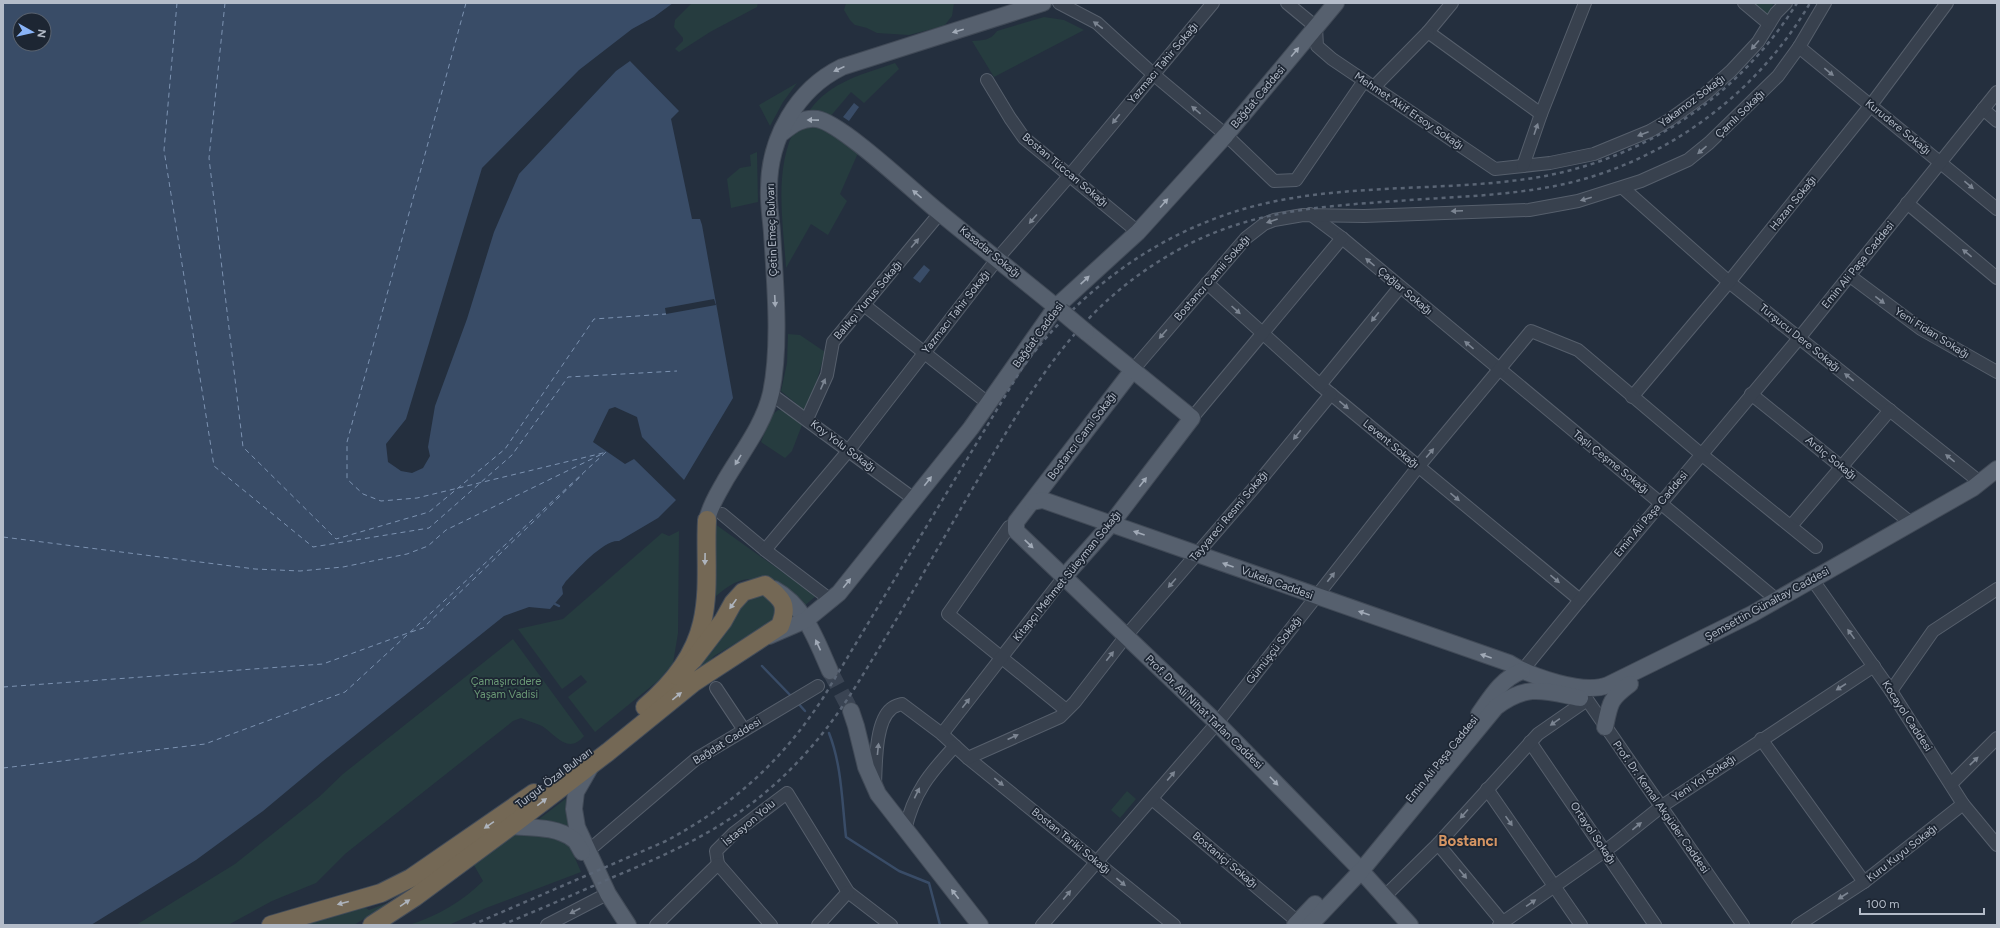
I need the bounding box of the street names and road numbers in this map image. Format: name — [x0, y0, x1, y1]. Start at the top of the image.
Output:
street label: Yazmacı Tahir Sokağı — [1125, 20, 1201, 106]
street label: Bağdat Caddesi — [1228, 63, 1288, 131]
street label: Mehmet Akif Ersoy Sokağı — [1352, 70, 1466, 152]
street label: Yakamoz Sokağı — [1656, 72, 1728, 130]
street label: Çamlı Sokağı — [1713, 87, 1767, 141]
street label: Kurudere Sokağı — [1863, 97, 1933, 157]
street label: Bostan Tüccarı Sokağı — [1019, 130, 1111, 210]
street label: Hazan Sokağı — [1767, 173, 1819, 233]
street label: Çetin Emeç Bulvarı — [764, 183, 780, 277]
street label: Emin Ali Paşa Caddesi — [1819, 219, 1897, 311]
street label: Kasadar Sokağı — [957, 224, 1023, 280]
street label: Bostancı Camii Sokağı — [1171, 233, 1253, 323]
street label: Balıkçı Yunus Sokağı — [831, 258, 905, 342]
street label: Çağlar Sokağı — [1375, 264, 1435, 318]
street label: Yazmacı Tahir Sokağı — [919, 268, 993, 356]
street label: Bağdat Caddesi — [1010, 300, 1066, 370]
street label: Turşucu Dere Sokağı — [1757, 301, 1843, 375]
street label: Yeni Fidan Sokağı — [1892, 305, 1972, 361]
street label: Bostancı Cami Sokağı — [1045, 390, 1119, 482]
street label: Koy Yolu Sokağı — [808, 417, 878, 475]
street label: Levent Sokağı — [1360, 417, 1422, 471]
street label: Taşlı Çeşme Sokağı — [1570, 427, 1652, 497]
street label: Ardıç Sokağı — [1803, 433, 1859, 483]
street label: Tayyareci Resmi Sokağı — [1187, 468, 1271, 564]
street label: Emin Ali Paşa Caddesi — [1611, 468, 1691, 560]
street label: Kitapçı Mehmet Süleyman Sokağı — [1010, 508, 1124, 644]
street label: Vukela Caddesi — [1239, 564, 1315, 602]
street label: Şemsettin Günaltay Caddesi — [1703, 564, 1831, 644]
street label: Gümüşçü Sokağı — [1243, 613, 1305, 687]
street label: Prof. Dr. Ali Nihat Tarlan Caddesi — [1143, 652, 1265, 772]
street label: Kocayol Caddesi — [1879, 678, 1935, 754]
street label: Emin Ali Paşa Caddesi — [1403, 713, 1481, 805]
street label: Bağdat Caddesi — [691, 715, 763, 767]
street label: Prof. Dr. Kemal Akgüder Caddesi — [1610, 738, 1712, 876]
street label: Turgut Özal Bulvarı — [513, 744, 595, 811]
street label: Yeni Yol Sokağı — [1670, 752, 1738, 804]
street label: İstasyon Yolu — [720, 797, 778, 849]
street label: Ortayol Sokağı — [1567, 799, 1619, 867]
street label: Bostan Tariki Sokağı — [1029, 805, 1113, 877]
street label: Kuru Kuyu Sokağı — [1864, 821, 1940, 885]
street label: Bostaniçi Sokağı — [1190, 829, 1260, 891]

